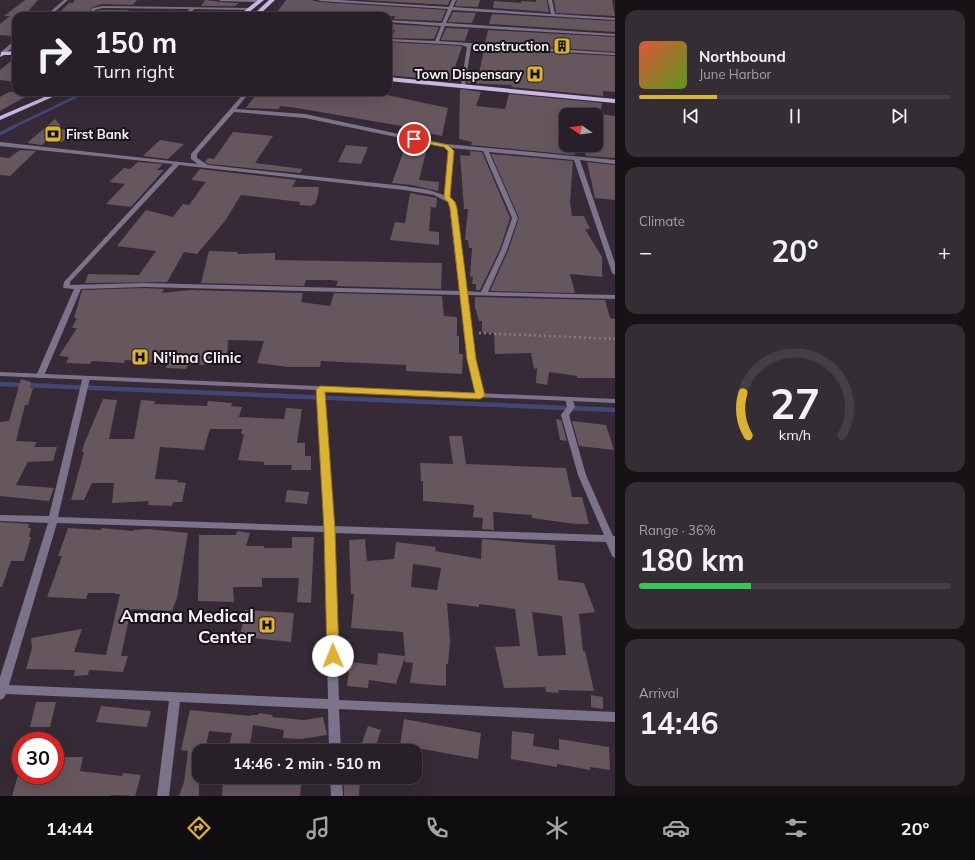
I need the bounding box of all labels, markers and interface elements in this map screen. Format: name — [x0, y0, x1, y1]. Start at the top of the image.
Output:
text: 150 m — [94, 25, 177, 60]
icon: right — [28, 28, 80, 80]
building icon: construction — [552, 36, 572, 56]
place label: construction — [472, 38, 549, 54]
text: Northbound — [699, 47, 786, 66]
text: Turn right — [94, 60, 174, 83]
hospital icon: Town Dispensary — [525, 64, 545, 84]
place label: Town Dispensary — [415, 66, 523, 83]
text: June Harbor — [699, 66, 771, 82]
icon: previous — [680, 105, 702, 127]
icon: pause — [784, 105, 806, 127]
icon: next — [888, 105, 910, 127]
north arrow — [559, 108, 603, 152]
map controls — [559, 108, 603, 152]
pin — [397, 122, 431, 156]
bank icon: First Bank — [43, 124, 63, 144]
place label: First Bank — [66, 126, 130, 142]
icon: arrive — [403, 128, 425, 150]
text: Climate — [639, 213, 685, 229]
text: 20° — [771, 232, 819, 270]
text: − — [639, 238, 652, 266]
text: + — [938, 238, 951, 266]
hospital icon: Ni'ima Clinic — [130, 347, 150, 367]
place label: Ni'ima Clinic — [153, 348, 242, 367]
text: 27 — [770, 377, 820, 429]
text: km/h — [779, 426, 811, 444]
text: Range · 36% — [639, 522, 716, 538]
text: 180 km — [639, 541, 745, 579]
place label: Amana Medical Center — [120, 604, 255, 648]
hospital icon: Amana Medical Center — [257, 615, 277, 635]
position arrow — [312, 635, 354, 677]
text: Arrival — [639, 685, 679, 701]
text: 14:46 — [639, 704, 718, 742]
speed limit sign: 30 — [12, 732, 64, 784]
text: 14:46 · 2 min · 510 m — [233, 754, 381, 773]
icon: directions — [185, 814, 213, 842]
icon: music — [304, 814, 332, 842]
icon: phone — [423, 814, 451, 842]
icon: climate — [543, 814, 571, 842]
icon: car — [662, 814, 690, 842]
icon: filters — [782, 814, 810, 842]
text: 14:44 — [46, 817, 93, 840]
text: 20° — [901, 817, 929, 840]

